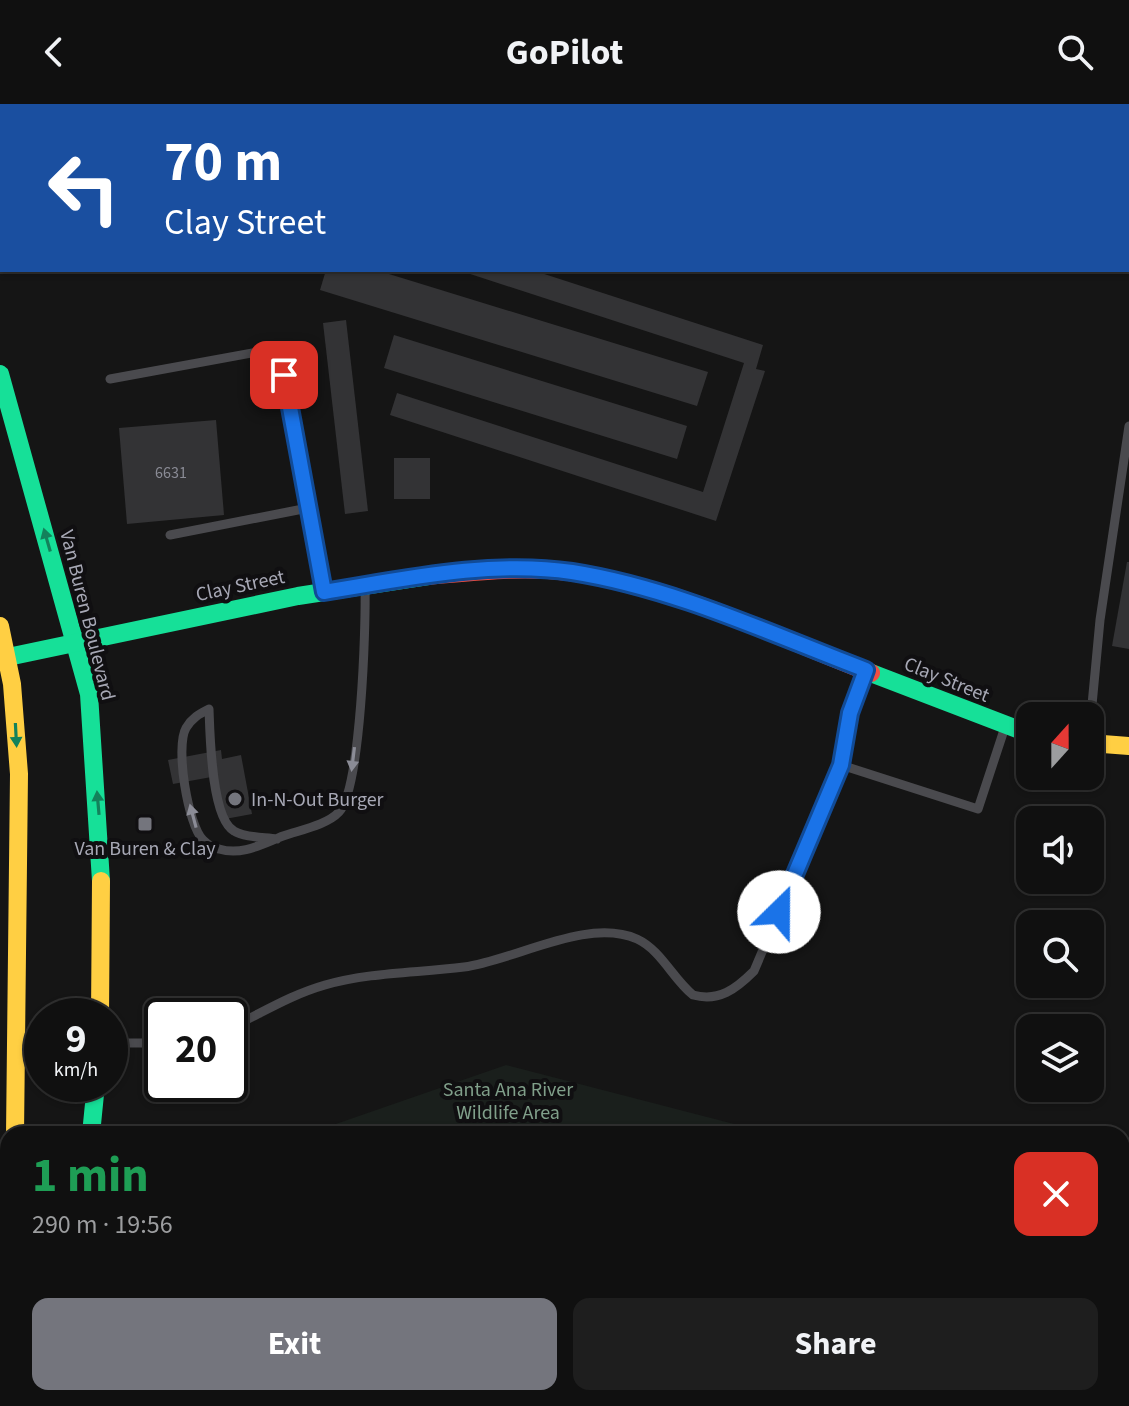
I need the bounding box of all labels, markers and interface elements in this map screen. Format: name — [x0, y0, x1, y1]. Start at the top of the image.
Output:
text: GoPilot — [506, 27, 623, 78]
icon: back — [32, 30, 76, 74]
icon: search — [1053, 30, 1097, 74]
text: 70 m — [164, 123, 282, 202]
icon: left — [32, 136, 136, 240]
text: Clay Street — [164, 197, 326, 248]
pin — [250, 341, 318, 409]
icon: arrive — [262, 353, 306, 397]
house number: 6631 — [155, 462, 187, 484]
one-way arrow — [40, 527, 53, 551]
street label: Van Buren Boulevard — [52, 527, 122, 703]
street label: Clay Street — [193, 563, 287, 609]
street label: Clay Street — [900, 650, 994, 710]
north arrow — [1016, 702, 1104, 790]
map controls — [1016, 702, 1104, 1102]
one-way arrow — [10, 723, 23, 748]
one-way arrow — [347, 746, 360, 771]
place label: In-N-Out Burger — [251, 786, 384, 814]
one-way arrow — [91, 790, 104, 815]
marker: In-N-Out Burger — [226, 790, 244, 808]
one-way arrow — [186, 804, 198, 829]
button: sound — [1016, 806, 1104, 894]
marker: Van Buren & Clay — [136, 815, 154, 833]
place label: Van Buren & Clay — [74, 835, 216, 863]
position arrow — [737, 870, 821, 954]
button: search — [1016, 910, 1104, 998]
speed limit sign: 20 — [144, 998, 248, 1102]
text: 9 — [65, 1011, 87, 1068]
button: layers — [1016, 1014, 1104, 1102]
text: km/h — [54, 1056, 98, 1084]
park label: Santa Ana River Wildlife Area — [443, 1076, 573, 1127]
text: 1 min — [32, 1142, 149, 1210]
button: close — [1014, 1152, 1098, 1236]
text: 290 m · 19:56 — [32, 1206, 173, 1243]
button: Exit — [32, 1298, 557, 1390]
button: Share — [573, 1298, 1098, 1390]

